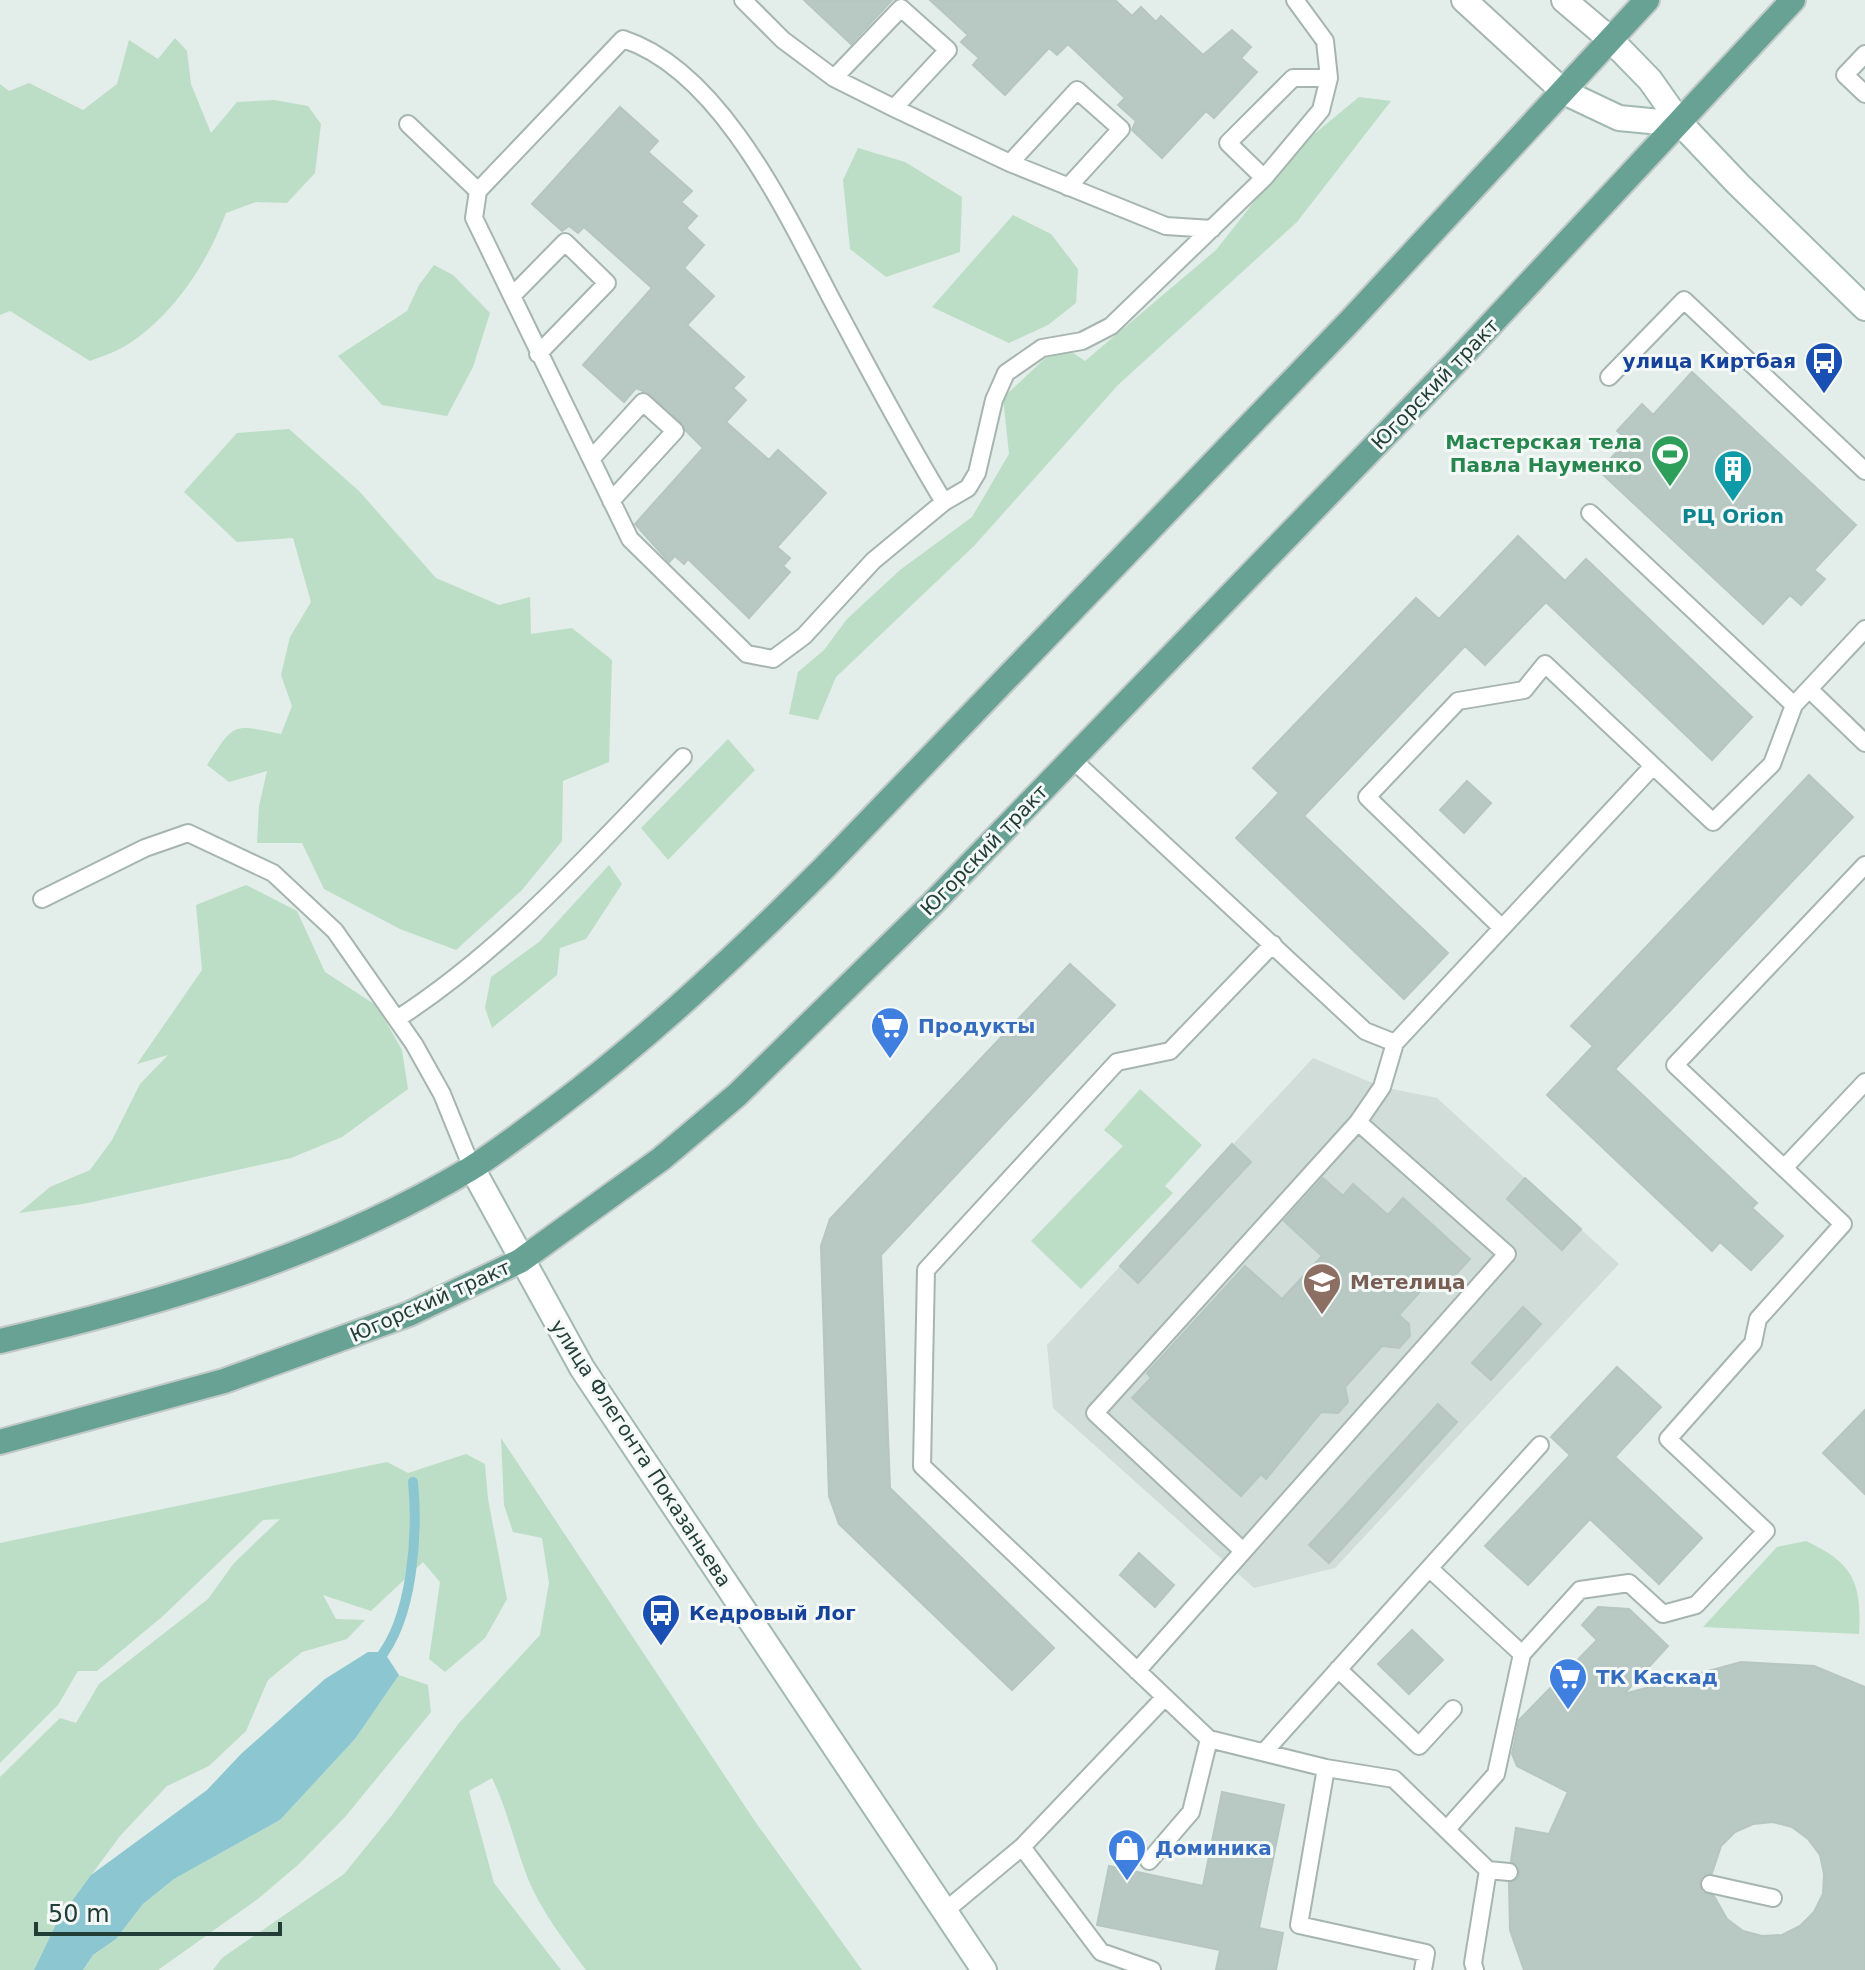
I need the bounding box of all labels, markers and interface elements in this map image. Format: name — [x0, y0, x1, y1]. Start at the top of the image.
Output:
street label: Югорский тракт — [1366, 313, 1504, 454]
bus stop icon: улица Киртбая — [1803, 340, 1845, 395]
place label: улица Киртбая — [1622, 349, 1796, 373]
place label: Мастерская тела Павла Науменко — [1445, 430, 1642, 477]
sports icon: Мастерская тела Павла Науменко — [1649, 433, 1691, 488]
building icon: РЦ Orion — [1712, 448, 1754, 503]
place label: РЦ Orion — [1682, 504, 1784, 528]
street label: Югорский тракт — [915, 779, 1053, 920]
supermarket icon: Продукты — [869, 1005, 911, 1060]
place label: Продукты — [918, 1014, 1035, 1038]
street label: Югорский тракт — [346, 1255, 514, 1347]
school or university icon: Метелица — [1301, 1261, 1343, 1316]
place label: Метелица — [1350, 1270, 1466, 1294]
street label: улица Флегонта Показаньева — [545, 1315, 737, 1591]
bus stop icon: Кедровый Лог — [640, 1592, 682, 1647]
place label: Кедровый Лог — [689, 1601, 856, 1625]
supermarket icon: ТК Каскад — [1547, 1656, 1589, 1711]
place label: ТК Каскад — [1596, 1665, 1718, 1689]
shop icon: Доминика — [1106, 1827, 1148, 1882]
place label: Доминика — [1155, 1836, 1272, 1860]
scale bar — [36, 1886, 280, 1936]
text: 50 m — [48, 1900, 110, 1928]

